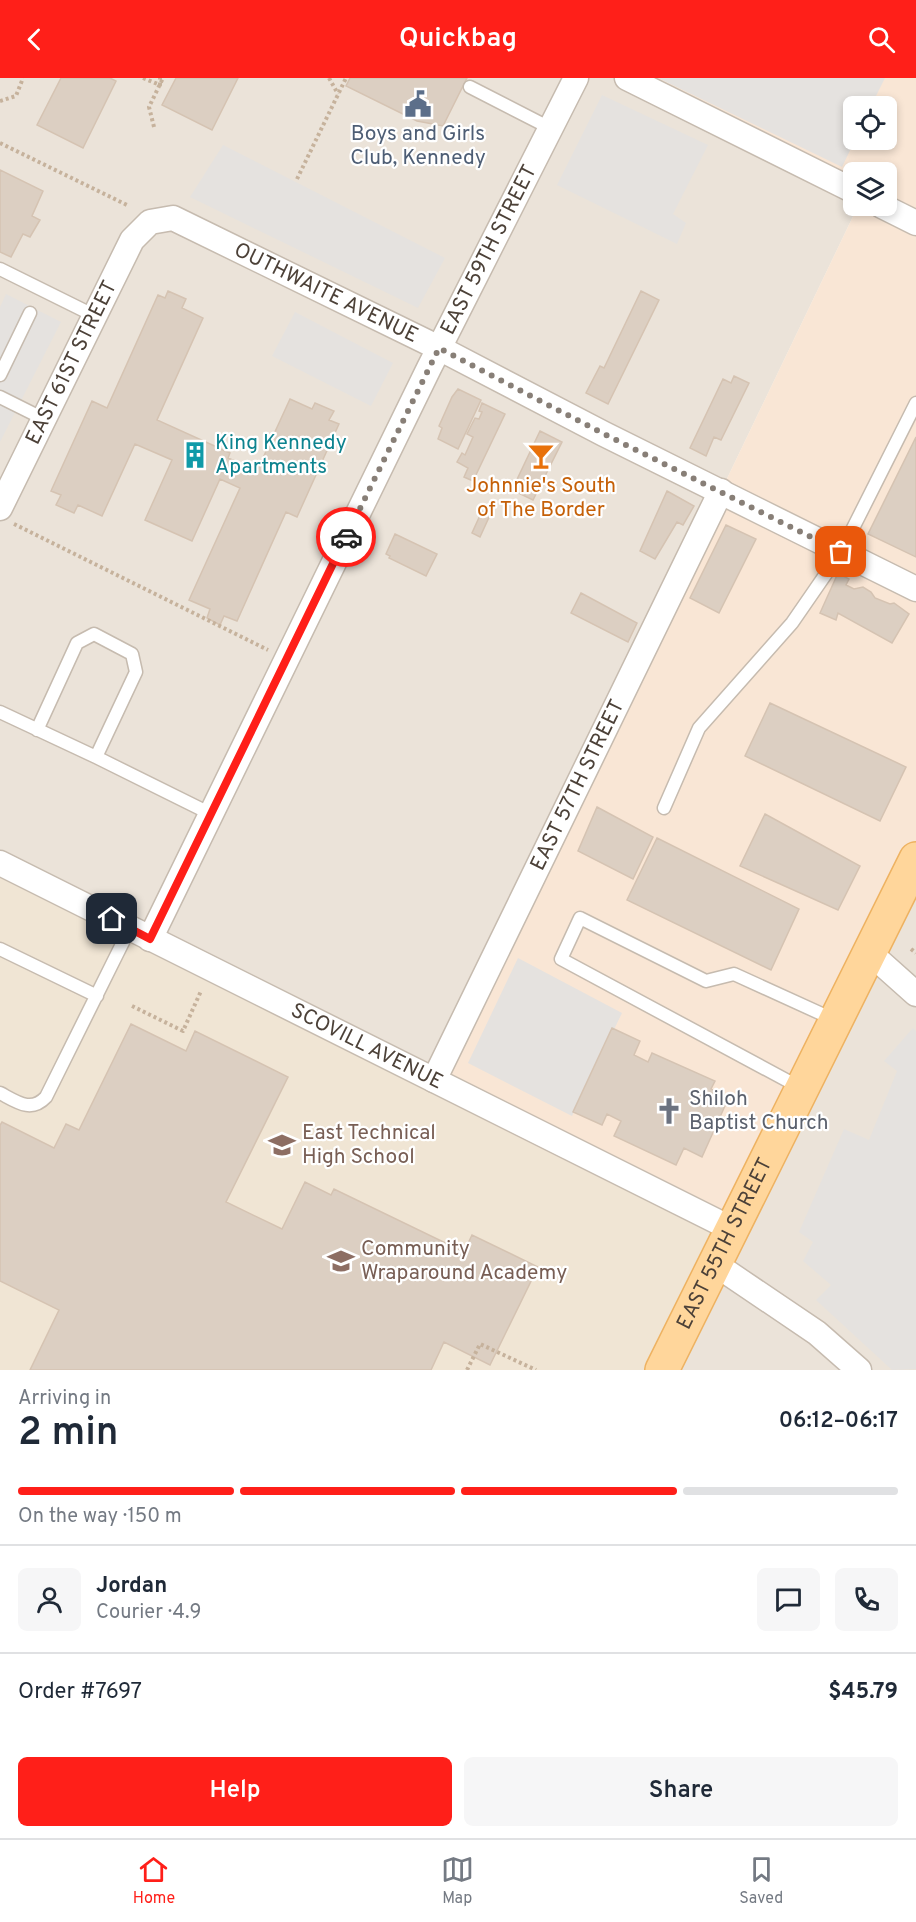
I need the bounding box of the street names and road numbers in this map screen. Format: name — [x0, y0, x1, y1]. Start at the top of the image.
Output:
street label: EAST 59TH STREET — [435, 160, 543, 339]
street label: OUTHWAITE AVENUE — [230, 236, 423, 349]
street label: EAST 61ST STREET — [20, 276, 123, 449]
street label: EAST 57TH STREET — [525, 695, 631, 875]
street label: SCOVILL AVENUE — [286, 997, 447, 1096]
street label: EAST 55TH STREET — [671, 1153, 779, 1334]

